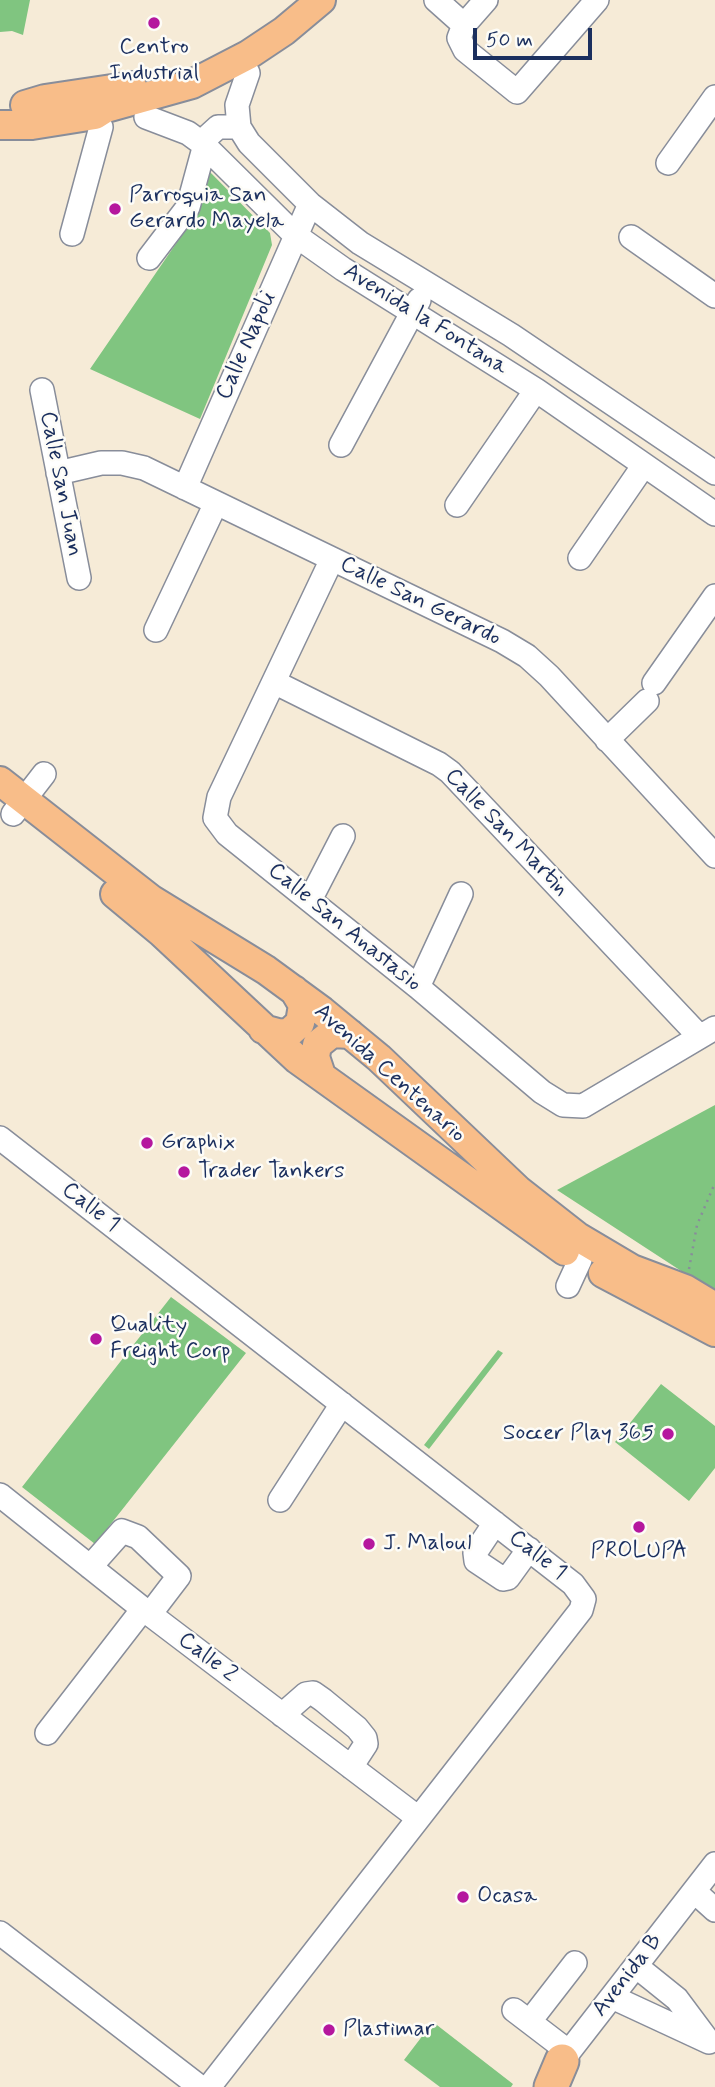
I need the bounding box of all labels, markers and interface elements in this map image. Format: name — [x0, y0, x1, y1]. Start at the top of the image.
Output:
scale bar — [477, 14, 596, 58]
marker: Centro Industrial — [146, 15, 162, 31]
text: 50 m — [486, 26, 533, 54]
place label: Centro Industrial — [109, 34, 199, 88]
place label: Parroquia San Gerardo Mayela — [129, 182, 284, 236]
marker: Parroquia San Gerardo Mayela — [107, 201, 123, 217]
street label: Avenida la Fontana — [338, 258, 512, 382]
street label: Calle Napoli — [211, 288, 283, 404]
street label: Calle San Juan — [32, 409, 88, 559]
street label: Calle San Gerardo — [335, 551, 505, 653]
street label: Calle San Martin — [438, 763, 574, 903]
street label: Calle San Anastasio — [262, 858, 426, 998]
street label: Avenida Centenario — [307, 999, 471, 1149]
place label: Graphix — [161, 1129, 235, 1157]
marker: Graphix — [139, 1135, 155, 1151]
place label: Trader Tankers — [198, 1158, 345, 1186]
marker: Trader Tankers — [176, 1164, 192, 1180]
street label: Calle 1 — [56, 1177, 124, 1239]
place label: Quality Freight Corp — [110, 1312, 230, 1366]
marker: Quality Freight Corp — [88, 1331, 104, 1347]
place label: Soccer Play 365 — [503, 1420, 654, 1448]
marker: Soccer Play 365 — [660, 1426, 676, 1442]
marker: PROLUPA — [631, 1519, 647, 1535]
street label: Calle 1 — [503, 1525, 571, 1587]
place label: J. Maloul — [383, 1530, 472, 1558]
marker: J. Maloul — [361, 1536, 377, 1552]
place label: PROLUPA — [591, 1538, 687, 1566]
street label: Calle 2 — [172, 1627, 242, 1689]
place label: Ocasa — [477, 1883, 537, 1911]
marker: Ocasa — [455, 1889, 471, 1905]
street label: Avenida B — [587, 1929, 669, 2023]
place label: Plastimar — [343, 2016, 434, 2044]
marker: Plastimar — [321, 2022, 337, 2038]

